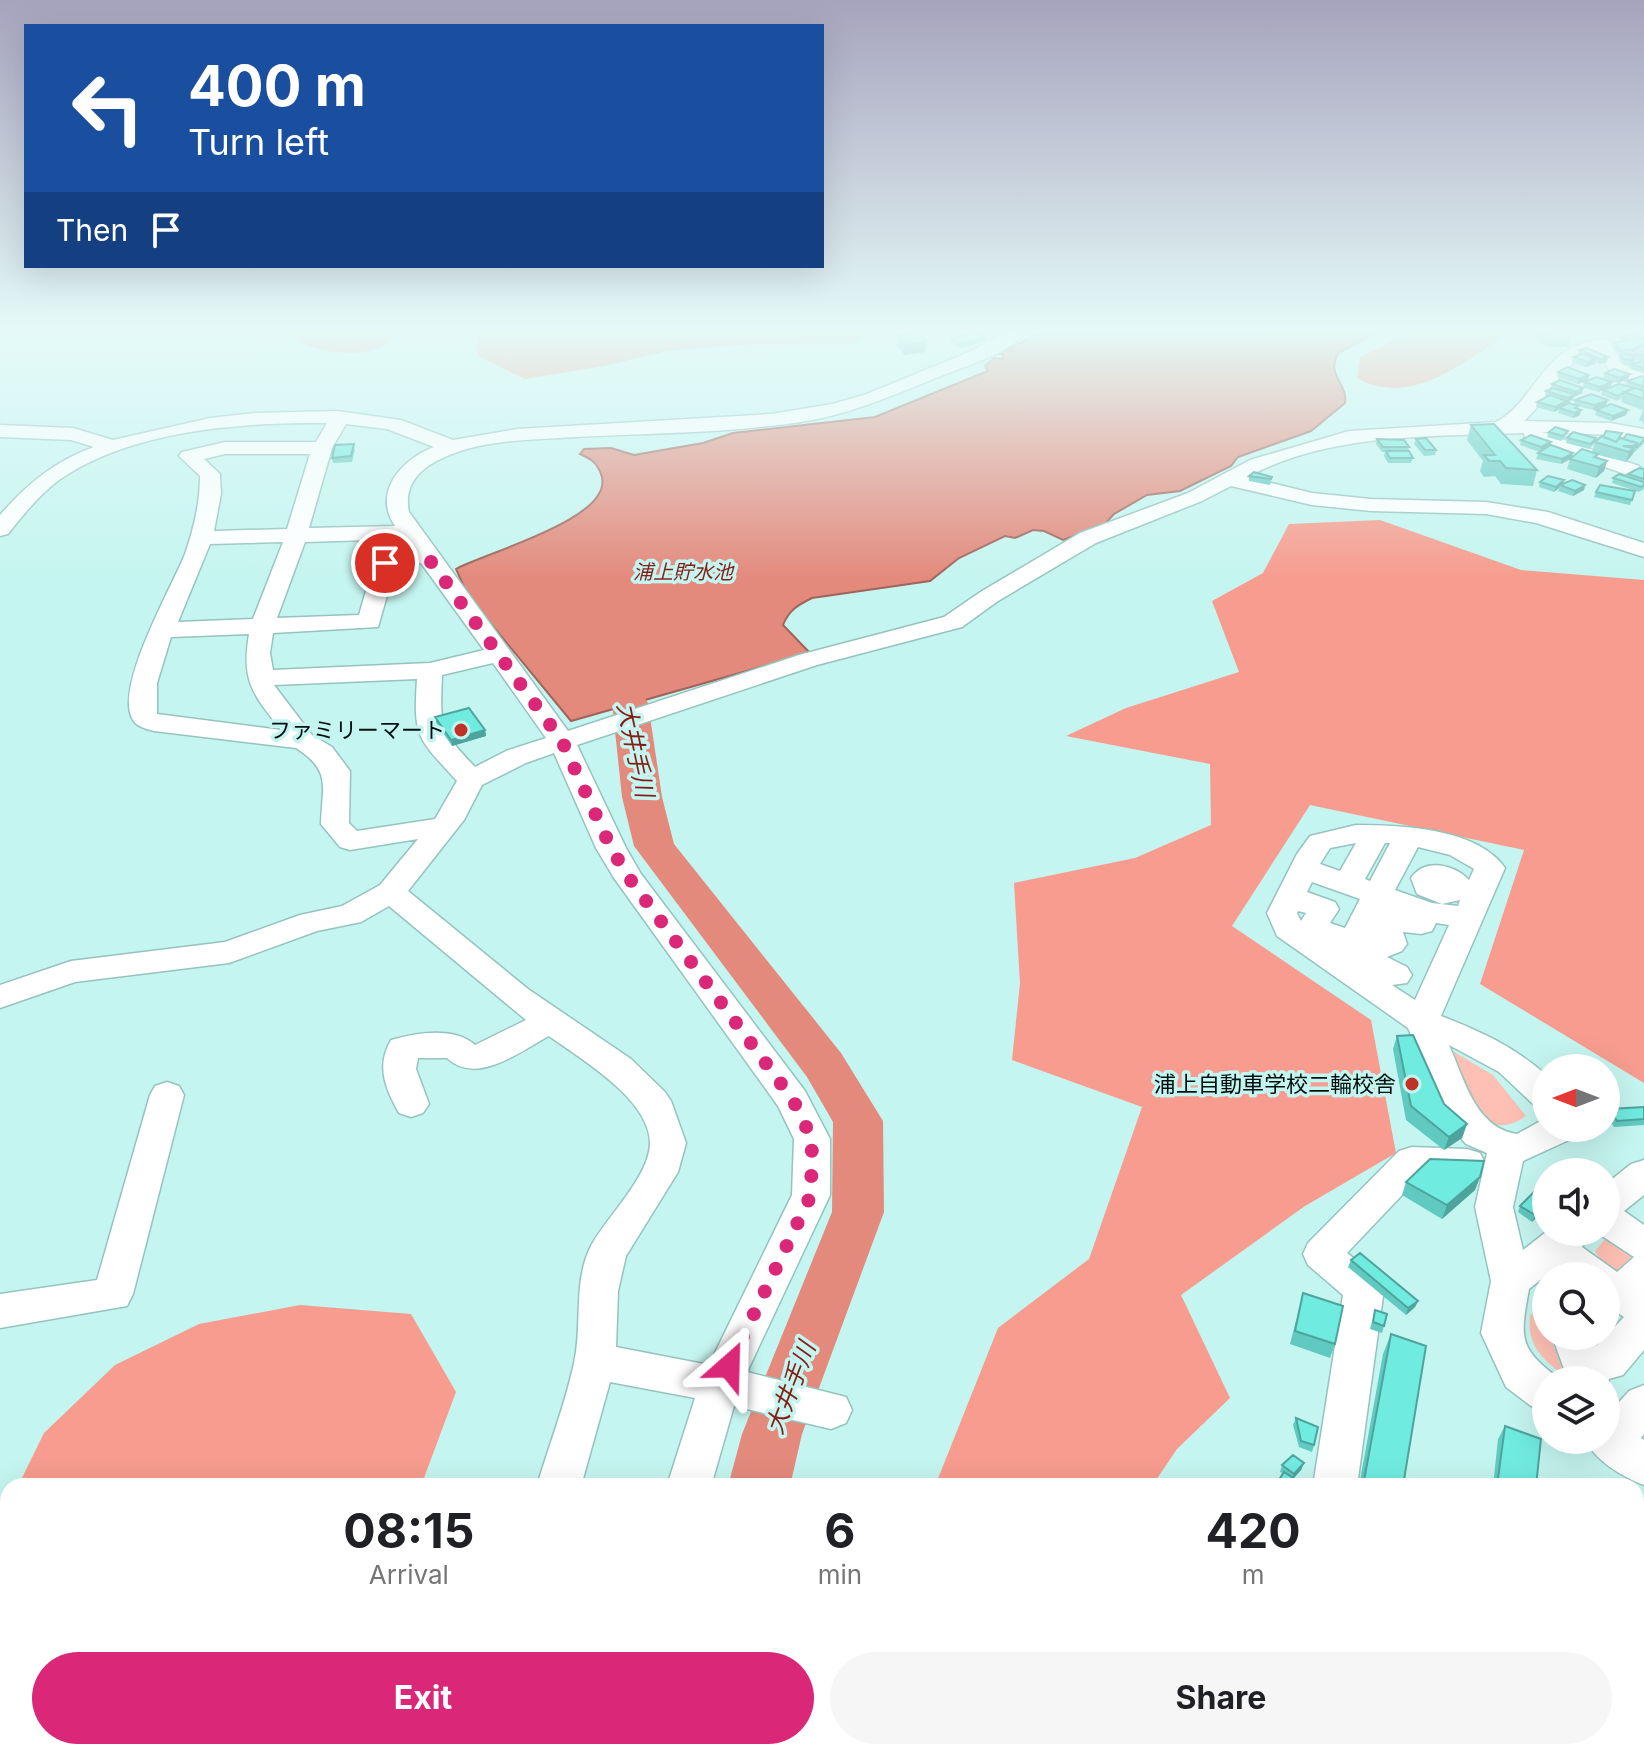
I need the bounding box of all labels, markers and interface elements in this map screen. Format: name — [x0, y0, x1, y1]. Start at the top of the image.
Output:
text: 400 m — [188, 52, 366, 120]
icon: left — [56, 56, 160, 160]
text: Turn left — [188, 120, 329, 164]
icon: arrive — [144, 208, 188, 252]
text: Then — [56, 212, 128, 248]
pin — [351, 529, 419, 597]
icon: arrive — [363, 541, 407, 585]
water label: 浦上貯水池 — [633, 560, 735, 584]
water label: 大井手川 — [611, 700, 660, 803]
place label: ファミリーマート — [269, 717, 445, 743]
marker: ファミリーマート — [452, 721, 470, 739]
north arrow — [1532, 1054, 1620, 1142]
map controls — [1532, 1054, 1620, 1454]
place label: 浦上自動車学校二輪校舎 — [1154, 1071, 1396, 1097]
marker: 浦上自動車学校二輪校舎 — [1403, 1075, 1421, 1093]
button: sound — [1532, 1158, 1620, 1246]
button: search — [1532, 1262, 1620, 1350]
position arrow — [687, 1324, 771, 1408]
water label: 大井手川 — [760, 1335, 822, 1438]
button: layers — [1532, 1366, 1620, 1454]
text: 08:15 — [343, 1501, 474, 1560]
text: 6 — [824, 1501, 856, 1560]
text: 420 — [1206, 1501, 1301, 1560]
text: Arrival — [369, 1559, 449, 1590]
text: min — [818, 1559, 862, 1590]
text: m — [1242, 1559, 1264, 1590]
button: Exit — [32, 1652, 814, 1744]
button: Share — [830, 1652, 1612, 1744]

